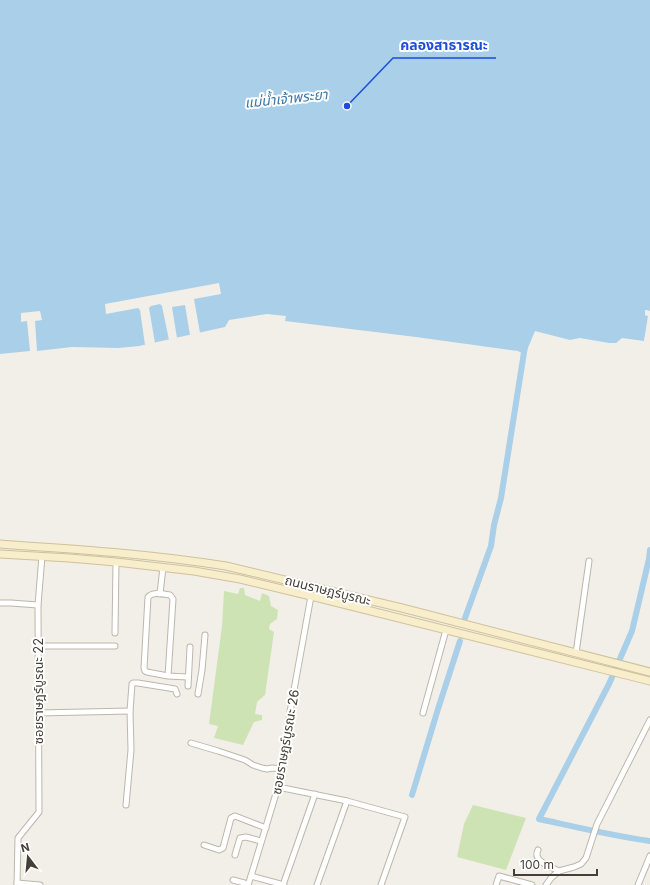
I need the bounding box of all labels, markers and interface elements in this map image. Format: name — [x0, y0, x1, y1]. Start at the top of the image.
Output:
callout: คลองสาธารณะ — [393, 32, 496, 58]
text: คลองสาธารณะ — [400, 36, 488, 53]
water label: แม่น้ำเจ้าพระยา — [244, 84, 329, 111]
street label: ถนนราษฎร์บูรณะ — [283, 572, 373, 608]
street label: ซอยราษฎร์บูรณะ 22 — [30, 638, 46, 744]
street label: ซอยราษฎร์บูรณะ 26 — [268, 688, 302, 796]
north arrow — [8, 837, 48, 877]
text: N — [19, 840, 31, 855]
scale bar — [514, 851, 597, 877]
text: 100 m — [520, 857, 554, 872]

